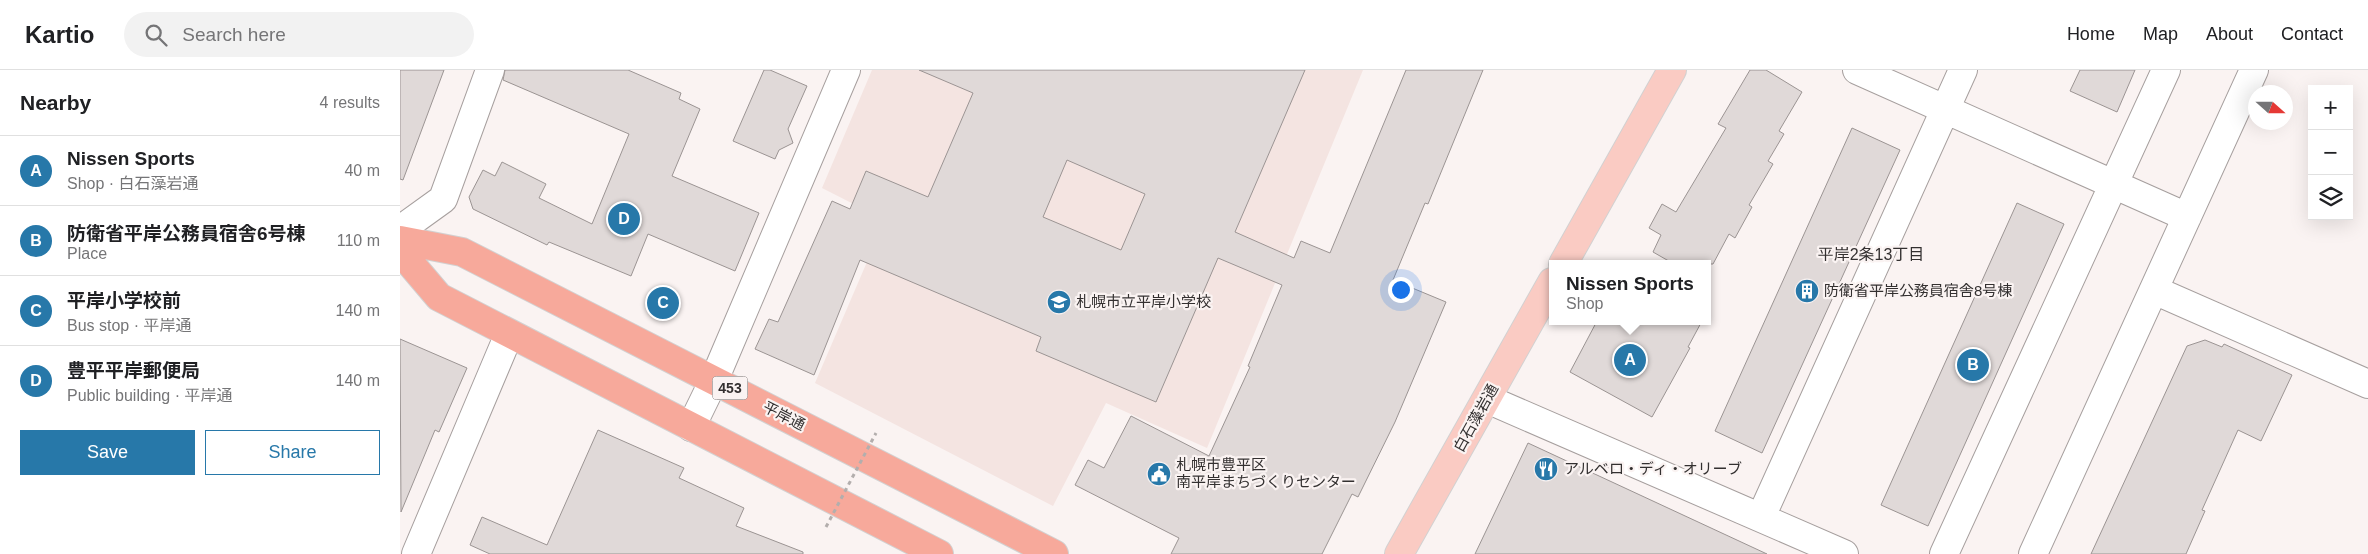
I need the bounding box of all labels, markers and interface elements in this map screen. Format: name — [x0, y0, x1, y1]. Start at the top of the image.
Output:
search box — [124, 12, 474, 57]
text: Kartio — [25, 21, 94, 48]
icon: search — [142, 21, 170, 49]
text: Search here — [182, 24, 286, 45]
text: Home — [2067, 24, 2115, 44]
text: Map — [2143, 24, 2178, 44]
text: About — [2206, 24, 2253, 44]
text: Contact — [2281, 24, 2343, 44]
north arrow — [2248, 85, 2293, 130]
map controls — [2308, 85, 2353, 220]
button: + — [2308, 85, 2353, 130]
text: Nearby — [20, 91, 91, 114]
text: 4 results — [320, 94, 380, 111]
button: − — [2308, 130, 2353, 175]
text: Nissen Sports — [67, 148, 195, 169]
text: A — [30, 162, 42, 179]
text: 40 m — [344, 162, 380, 179]
text: Shop · 白石藻岩通 — [67, 175, 199, 192]
button: layers — [2308, 175, 2353, 220]
pin: D — [608, 200, 640, 238]
text: 防衛省平岸公務員宿舎6号棟 — [67, 223, 306, 244]
text: B — [30, 232, 42, 249]
text: 110 m — [337, 232, 380, 249]
text: Place — [67, 245, 107, 262]
district label: 平岸2条13丁目 — [1818, 246, 1924, 263]
popup — [1549, 260, 1711, 325]
text: Nissen Sports — [1566, 273, 1694, 294]
your location — [1388, 277, 1414, 303]
building icon: 防衛省平岸公務員宿舎8号棟 — [1794, 278, 1820, 304]
place label: 防衛省平岸公務員宿舎8号棟 — [1824, 282, 2012, 299]
pin: C — [647, 284, 679, 322]
school or university icon: 札幌市立平岸小学校 — [1046, 289, 1072, 315]
text: 平岸小学校前 — [67, 290, 181, 311]
place label: 札幌市立平岸小学校 — [1076, 293, 1211, 310]
text: Shop — [1566, 295, 1603, 312]
text: C — [30, 302, 42, 319]
text: 140 m — [336, 302, 380, 319]
text: Bus stop · 平岸通 — [67, 317, 191, 334]
pin: A — [1614, 341, 1646, 379]
pin: B — [1957, 346, 1989, 384]
text: 豊平平岸郵便局 — [67, 360, 200, 381]
text: D — [30, 372, 42, 389]
text: 140 m — [336, 372, 380, 389]
road number: 453 — [712, 376, 748, 400]
street label: 白石藻岩通 — [1450, 381, 1501, 455]
text: Public building · 平岸通 — [67, 387, 232, 404]
street label: 平岸通 — [760, 398, 808, 433]
button: Save — [20, 430, 195, 475]
button: Share — [205, 430, 380, 475]
place label: 札幌市豊平区 南平岸まちづくりセンター — [1176, 456, 1356, 490]
restaurant icon: アルベロ・ディ・オリーブ — [1533, 456, 1559, 482]
place label: アルベロ・ディ・オリーブ — [1564, 460, 1742, 477]
public building icon: 札幌市豊平区 南平岸まちづくりセンター — [1146, 461, 1172, 487]

